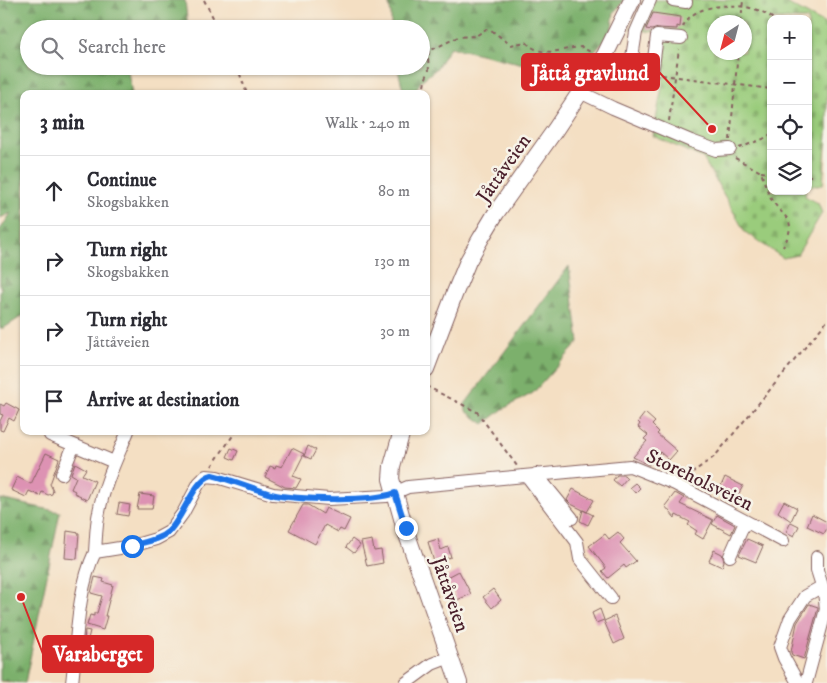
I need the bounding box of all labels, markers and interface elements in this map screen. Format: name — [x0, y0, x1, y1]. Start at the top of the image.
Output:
north arrow — [707, 15, 752, 60]
map controls — [767, 15, 812, 195]
button: + — [767, 15, 812, 60]
search box — [20, 20, 430, 75]
icon: search — [38, 34, 66, 62]
text: Search here — [78, 36, 166, 59]
callout: Jåttå gravlund — [522, 54, 659, 90]
button: − — [767, 60, 812, 105]
text: Jåttå gravlund — [529, 61, 649, 87]
button: locate — [767, 105, 812, 150]
text: 3 min — [40, 110, 85, 136]
text: Walk · 240 m — [325, 113, 410, 133]
street label: Jåttåveien — [470, 129, 537, 210]
button: layers — [767, 150, 812, 195]
text: Continue — [87, 169, 157, 192]
icon: ahead — [40, 177, 68, 205]
text: 80 m — [378, 181, 410, 201]
text: Skogsbakken — [87, 192, 169, 212]
text: Turn right — [87, 239, 167, 262]
icon: right — [40, 247, 68, 275]
text: 130 m — [374, 251, 410, 271]
text: Skogsbakken — [87, 262, 169, 282]
text: Turn right — [87, 309, 167, 332]
icon: right — [40, 317, 68, 345]
text: 30 m — [380, 321, 410, 341]
text: Jåttåveien — [87, 332, 150, 352]
icon: arrive — [40, 387, 68, 415]
text: Arrive at destination — [87, 389, 239, 412]
street label: Storeholsveien — [642, 444, 757, 517]
route end — [395, 517, 418, 540]
route start — [121, 535, 144, 558]
street label: Jåttåveien — [424, 552, 474, 636]
callout: Varaberget — [43, 636, 153, 672]
text: Varaberget — [52, 642, 143, 668]

